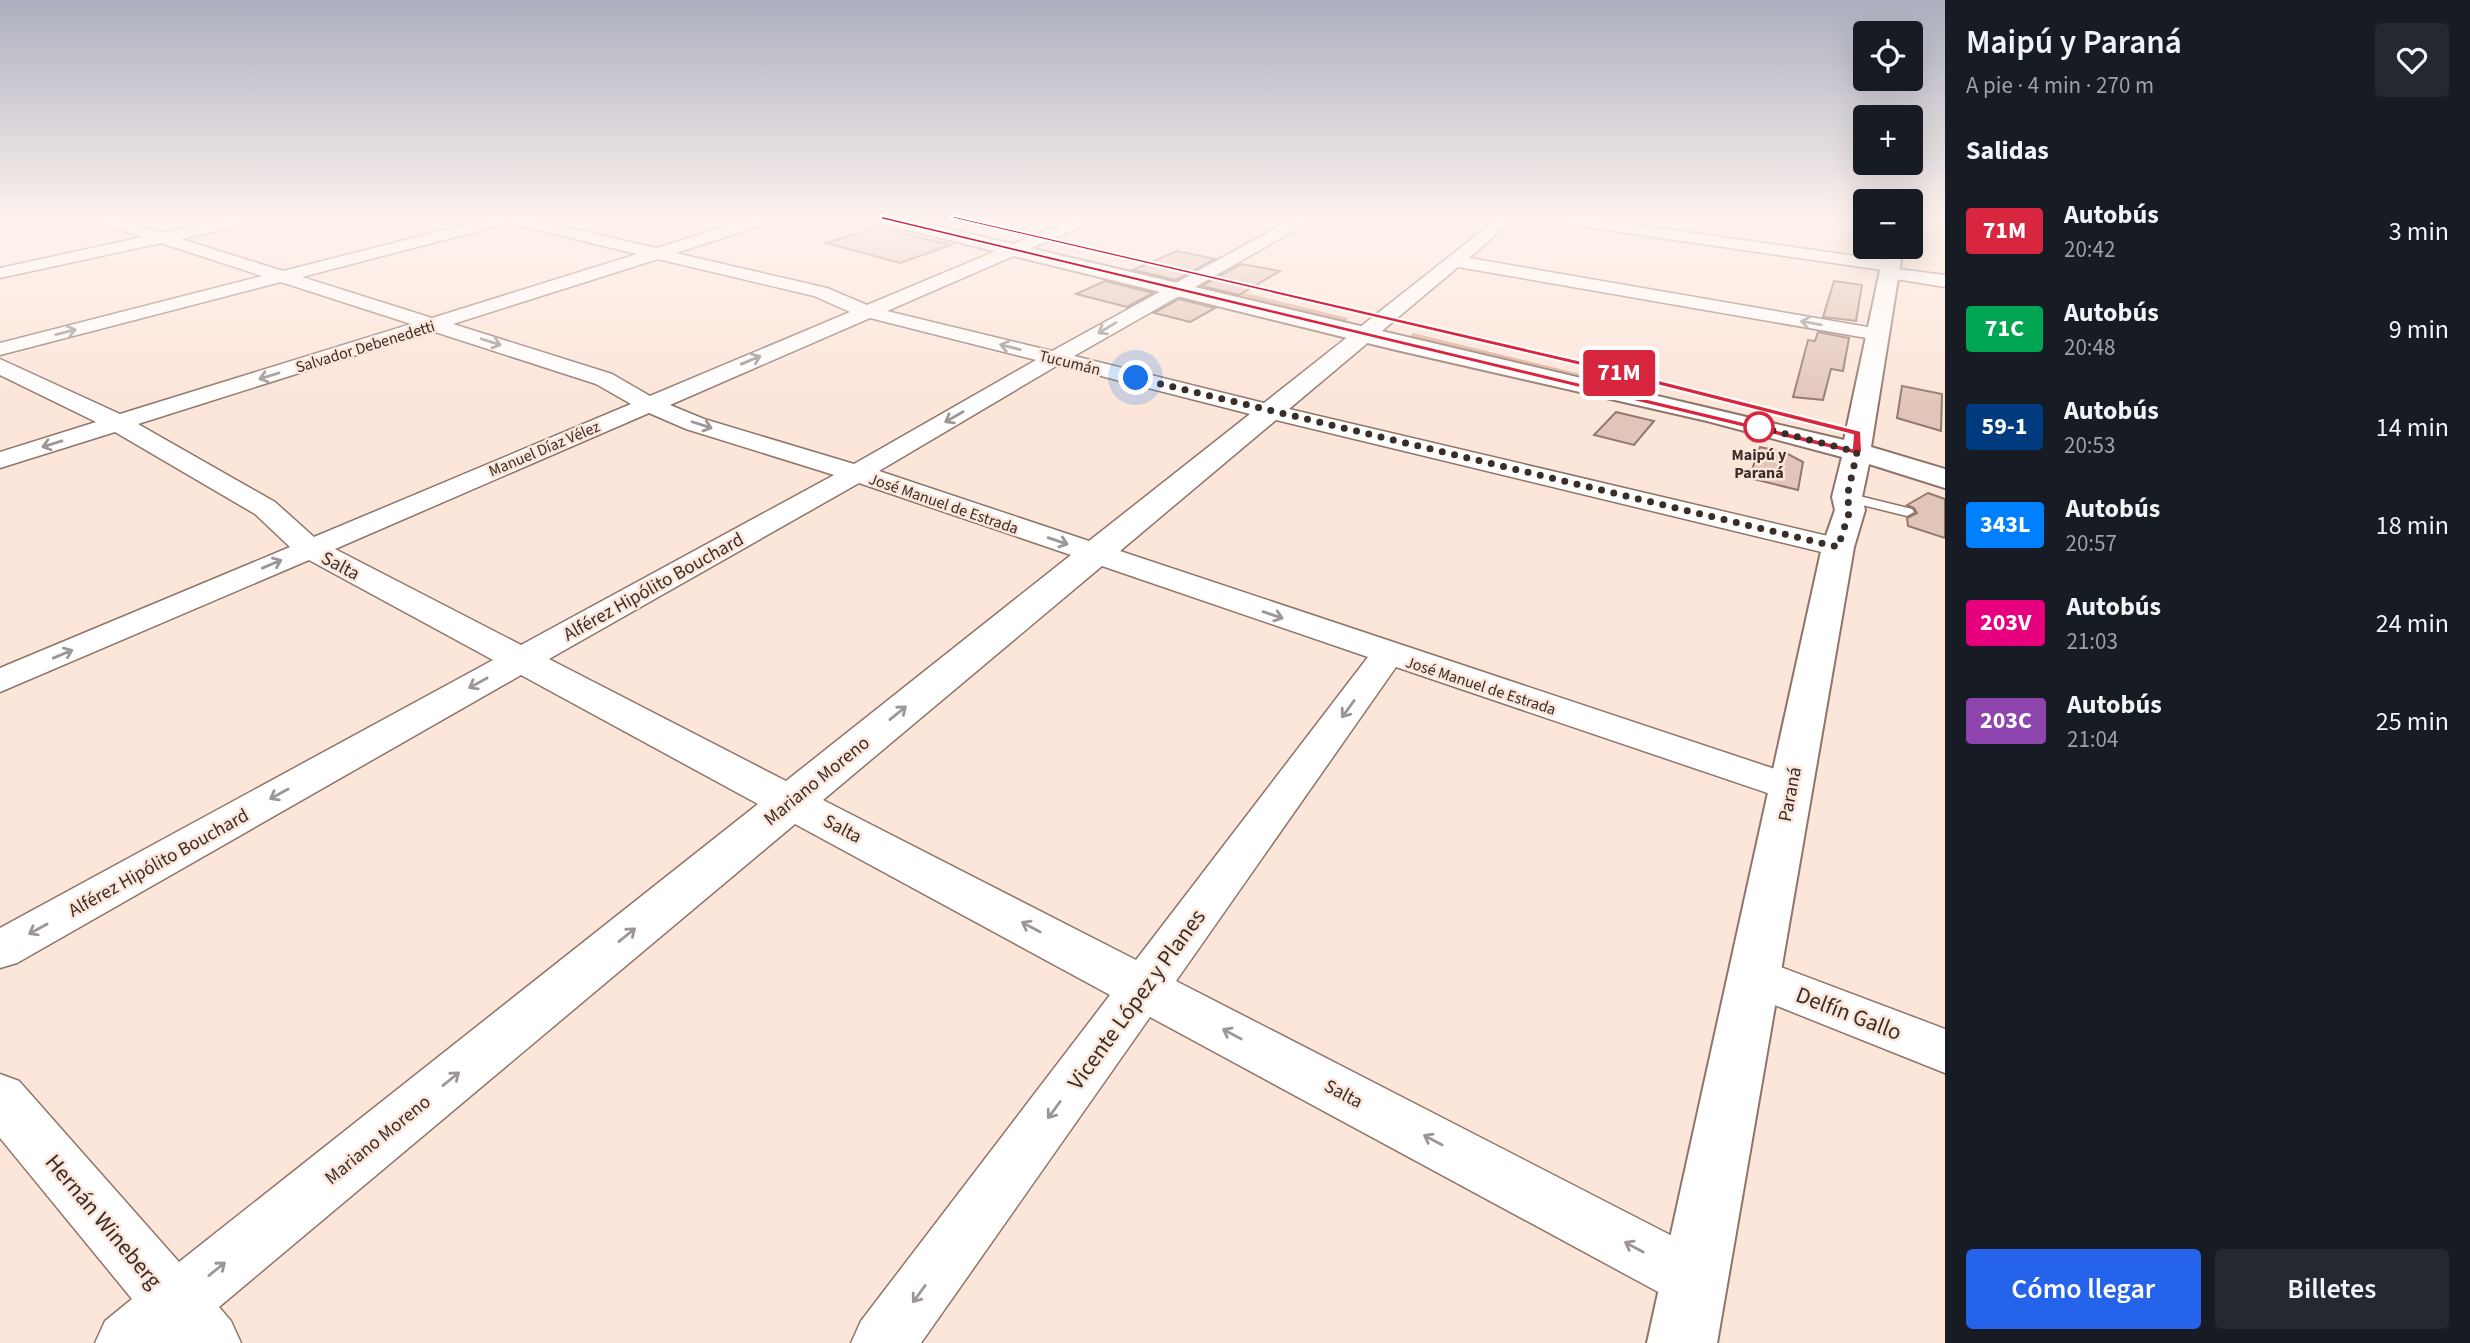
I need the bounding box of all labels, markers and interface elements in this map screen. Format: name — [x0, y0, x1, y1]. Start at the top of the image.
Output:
text: Maipú y Paraná — [1966, 19, 2182, 66]
map controls — [1853, 21, 1923, 259]
button: locate — [1853, 21, 1923, 91]
button: heart — [2375, 23, 2449, 97]
text: A pie · 4 min · 270 m — [1966, 69, 2154, 102]
button: + — [1853, 105, 1923, 175]
text: Salidas — [1966, 132, 2049, 169]
button: − — [1853, 189, 1923, 259]
text: Autobús — [2064, 196, 2159, 233]
text: 71M — [1983, 213, 2026, 248]
text: 3 min — [2389, 213, 2449, 250]
text: 20:42 — [2064, 233, 2115, 266]
text: Autobús — [2064, 294, 2159, 331]
text: 71C — [1985, 311, 2024, 346]
text: 9 min — [2389, 311, 2449, 348]
street label: Salvador Debenedetti — [293, 315, 438, 379]
one-way arrow — [1800, 316, 1823, 329]
one-way arrow — [1098, 321, 1118, 335]
one-way arrow — [55, 324, 77, 337]
text: 20:48 — [2064, 331, 2115, 364]
one-way arrow — [480, 336, 502, 349]
one-way arrow — [999, 340, 1021, 353]
street label: Tucumán — [1037, 345, 1103, 381]
line badge: 71M — [1579, 350, 1659, 396]
one-way arrow — [740, 352, 762, 365]
text: 71M — [1597, 355, 1641, 390]
your location — [1118, 360, 1153, 395]
one-way arrow — [259, 371, 281, 383]
text: Autobús — [2064, 392, 2159, 429]
text: 59-1 — [1982, 409, 2027, 444]
text: 14 min — [2376, 409, 2449, 446]
one-way arrow — [945, 410, 965, 424]
marker: Maipú y Paraná — [1744, 412, 1774, 442]
street label: Manuel Díaz Vélez — [485, 415, 604, 482]
one-way arrow — [691, 420, 713, 433]
text: 20:53 — [2064, 429, 2115, 462]
one-way arrow — [41, 438, 63, 451]
place label: Maipú y Paraná — [1732, 444, 1787, 484]
street label: José Manuel de Estrada — [866, 468, 1021, 540]
text: Autobús — [2065, 490, 2160, 527]
text: 343L — [1980, 507, 2030, 542]
text: 18 min — [2376, 507, 2449, 544]
street label: Alférez Hipólito Bouchard — [559, 526, 749, 648]
text: 20:57 — [2065, 527, 2117, 560]
one-way arrow — [1047, 535, 1069, 548]
street label: Salta — [316, 545, 364, 588]
one-way arrow — [260, 557, 282, 570]
text: Autobús — [2066, 588, 2161, 625]
text: 203V — [1980, 605, 2031, 640]
text: 24 min — [2376, 605, 2449, 642]
one-way arrow — [1262, 610, 1284, 622]
text: 21:03 — [2066, 625, 2118, 658]
one-way arrow — [51, 647, 73, 660]
street label: José Manuel de Estrada — [1403, 651, 1559, 721]
one-way arrow — [468, 676, 488, 690]
text: Autobús — [2067, 686, 2162, 723]
one-way arrow — [1341, 699, 1355, 718]
text: 203C — [1980, 703, 2032, 738]
text: 25 min — [2376, 703, 2449, 740]
one-way arrow — [889, 706, 907, 721]
text: 21:04 — [2067, 723, 2118, 756]
street label: Mariano Moreno — [758, 730, 876, 832]
street label: Paraná — [1772, 765, 1809, 824]
one-way arrow — [269, 788, 290, 801]
street label: Alférez Hipólito Bouchard — [64, 802, 254, 924]
street label: Salta — [818, 808, 866, 851]
street label: Vicente López y Planes — [1059, 902, 1213, 1096]
one-way arrow — [1021, 920, 1042, 934]
one-way arrow — [28, 923, 49, 936]
one-way arrow — [617, 927, 635, 942]
street label: Delfín Gallo — [1791, 978, 1907, 1049]
one-way arrow — [1222, 1027, 1243, 1040]
one-way arrow — [441, 1071, 459, 1086]
street label: Salta — [1319, 1073, 1367, 1116]
street label: Mariano Moreno — [319, 1089, 437, 1191]
one-way arrow — [1047, 1100, 1061, 1119]
one-way arrow — [1423, 1133, 1444, 1147]
street label: Hernán Wineberg — [37, 1147, 170, 1296]
one-way arrow — [1624, 1240, 1645, 1253]
button: Cómo llegar — [1966, 1249, 2201, 1329]
button: Billetes — [2215, 1249, 2449, 1329]
one-way arrow — [208, 1261, 226, 1277]
one-way arrow — [912, 1284, 927, 1302]

